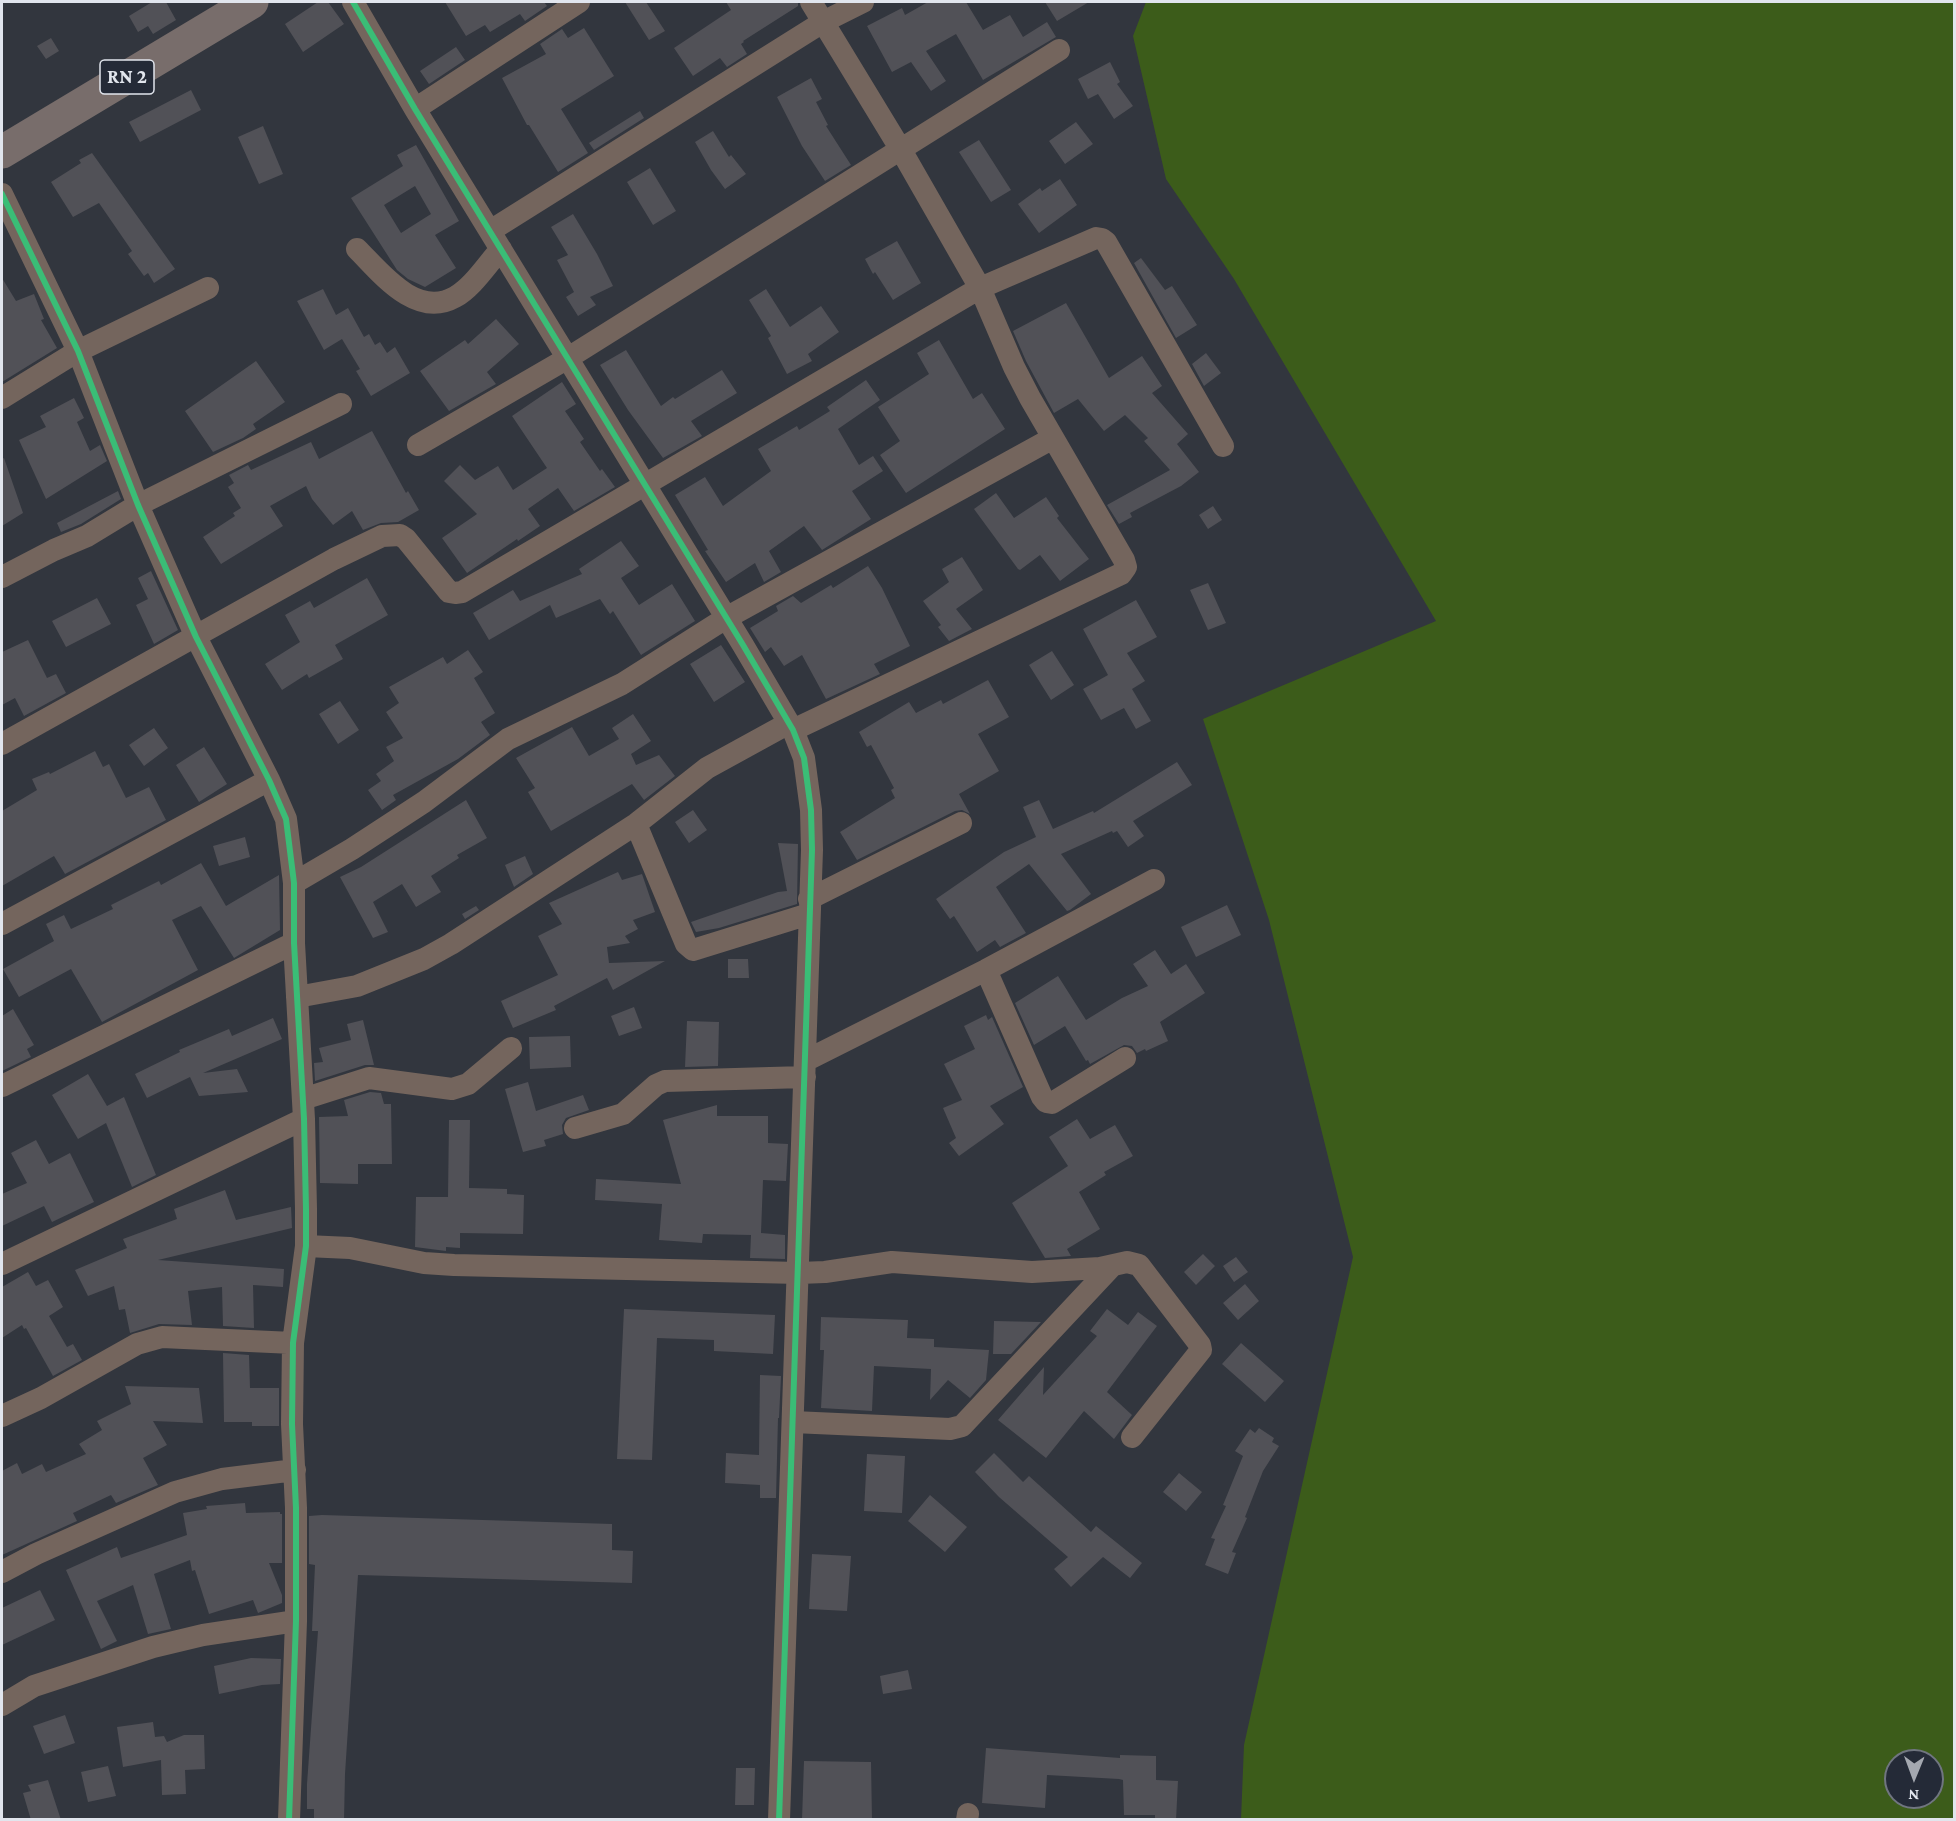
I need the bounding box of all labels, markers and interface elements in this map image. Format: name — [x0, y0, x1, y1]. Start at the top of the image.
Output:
road number: RN 2 — [100, 60, 154, 94]
north arrow — [1884, 1749, 1944, 1809]
text: N — [1908, 1787, 1919, 1804]

